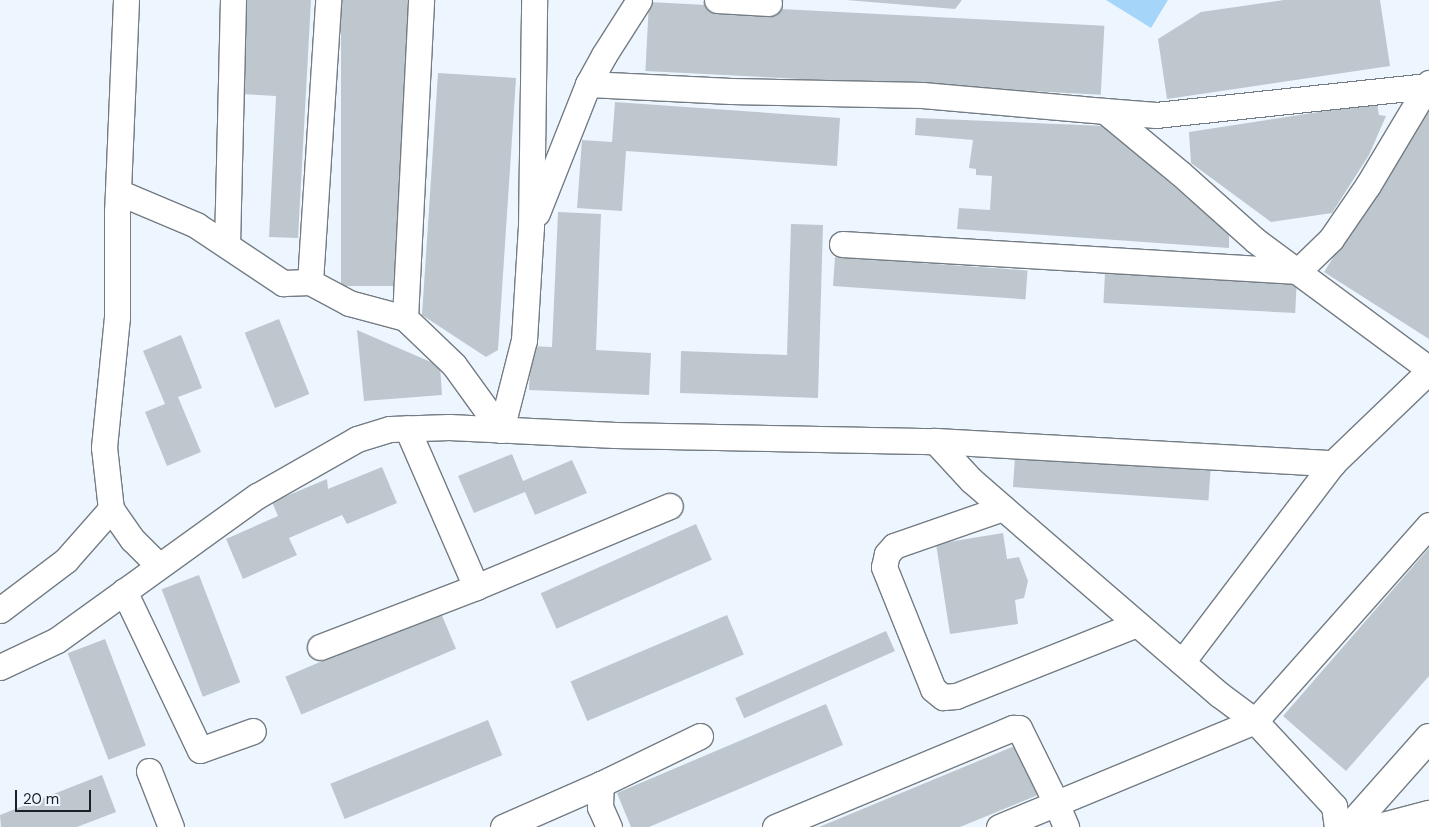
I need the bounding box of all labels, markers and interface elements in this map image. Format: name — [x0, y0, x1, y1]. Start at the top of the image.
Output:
scale bar — [18, 780, 94, 812]
text: 20 m — [23, 789, 59, 809]

